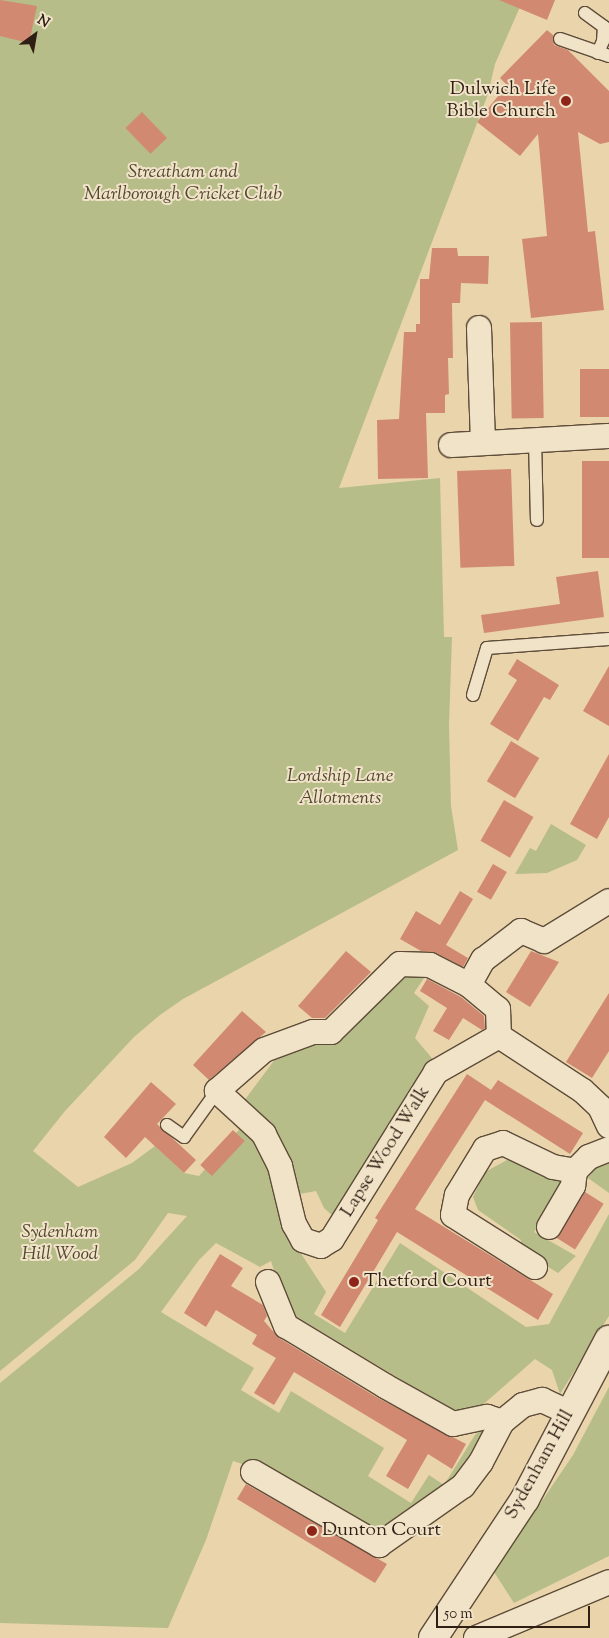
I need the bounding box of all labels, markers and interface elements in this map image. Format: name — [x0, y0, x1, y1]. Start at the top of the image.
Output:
north arrow — [10, 10, 60, 60]
text: N — [33, 11, 53, 34]
place label: Dulwich Life Bible Church — [447, 79, 556, 123]
marker: Dulwich Life Bible Church — [560, 95, 572, 107]
park label: Streatham and Marlborough Cricket Club — [84, 162, 282, 206]
park label: Lordship Lane Allotments — [287, 766, 393, 810]
street label: Lapse Wood Walk — [336, 1082, 436, 1222]
park label: Sydenham Hill Wood — [22, 1222, 98, 1266]
place label: Thetford Court — [364, 1271, 492, 1293]
marker: Thetford Court — [348, 1276, 360, 1288]
street label: Sydenham Hill — [501, 1406, 579, 1524]
place label: Dunton Court — [322, 1520, 441, 1542]
marker: Dunton Court — [306, 1525, 318, 1537]
scale bar — [439, 1596, 593, 1628]
text: 50 m — [444, 1604, 473, 1625]

